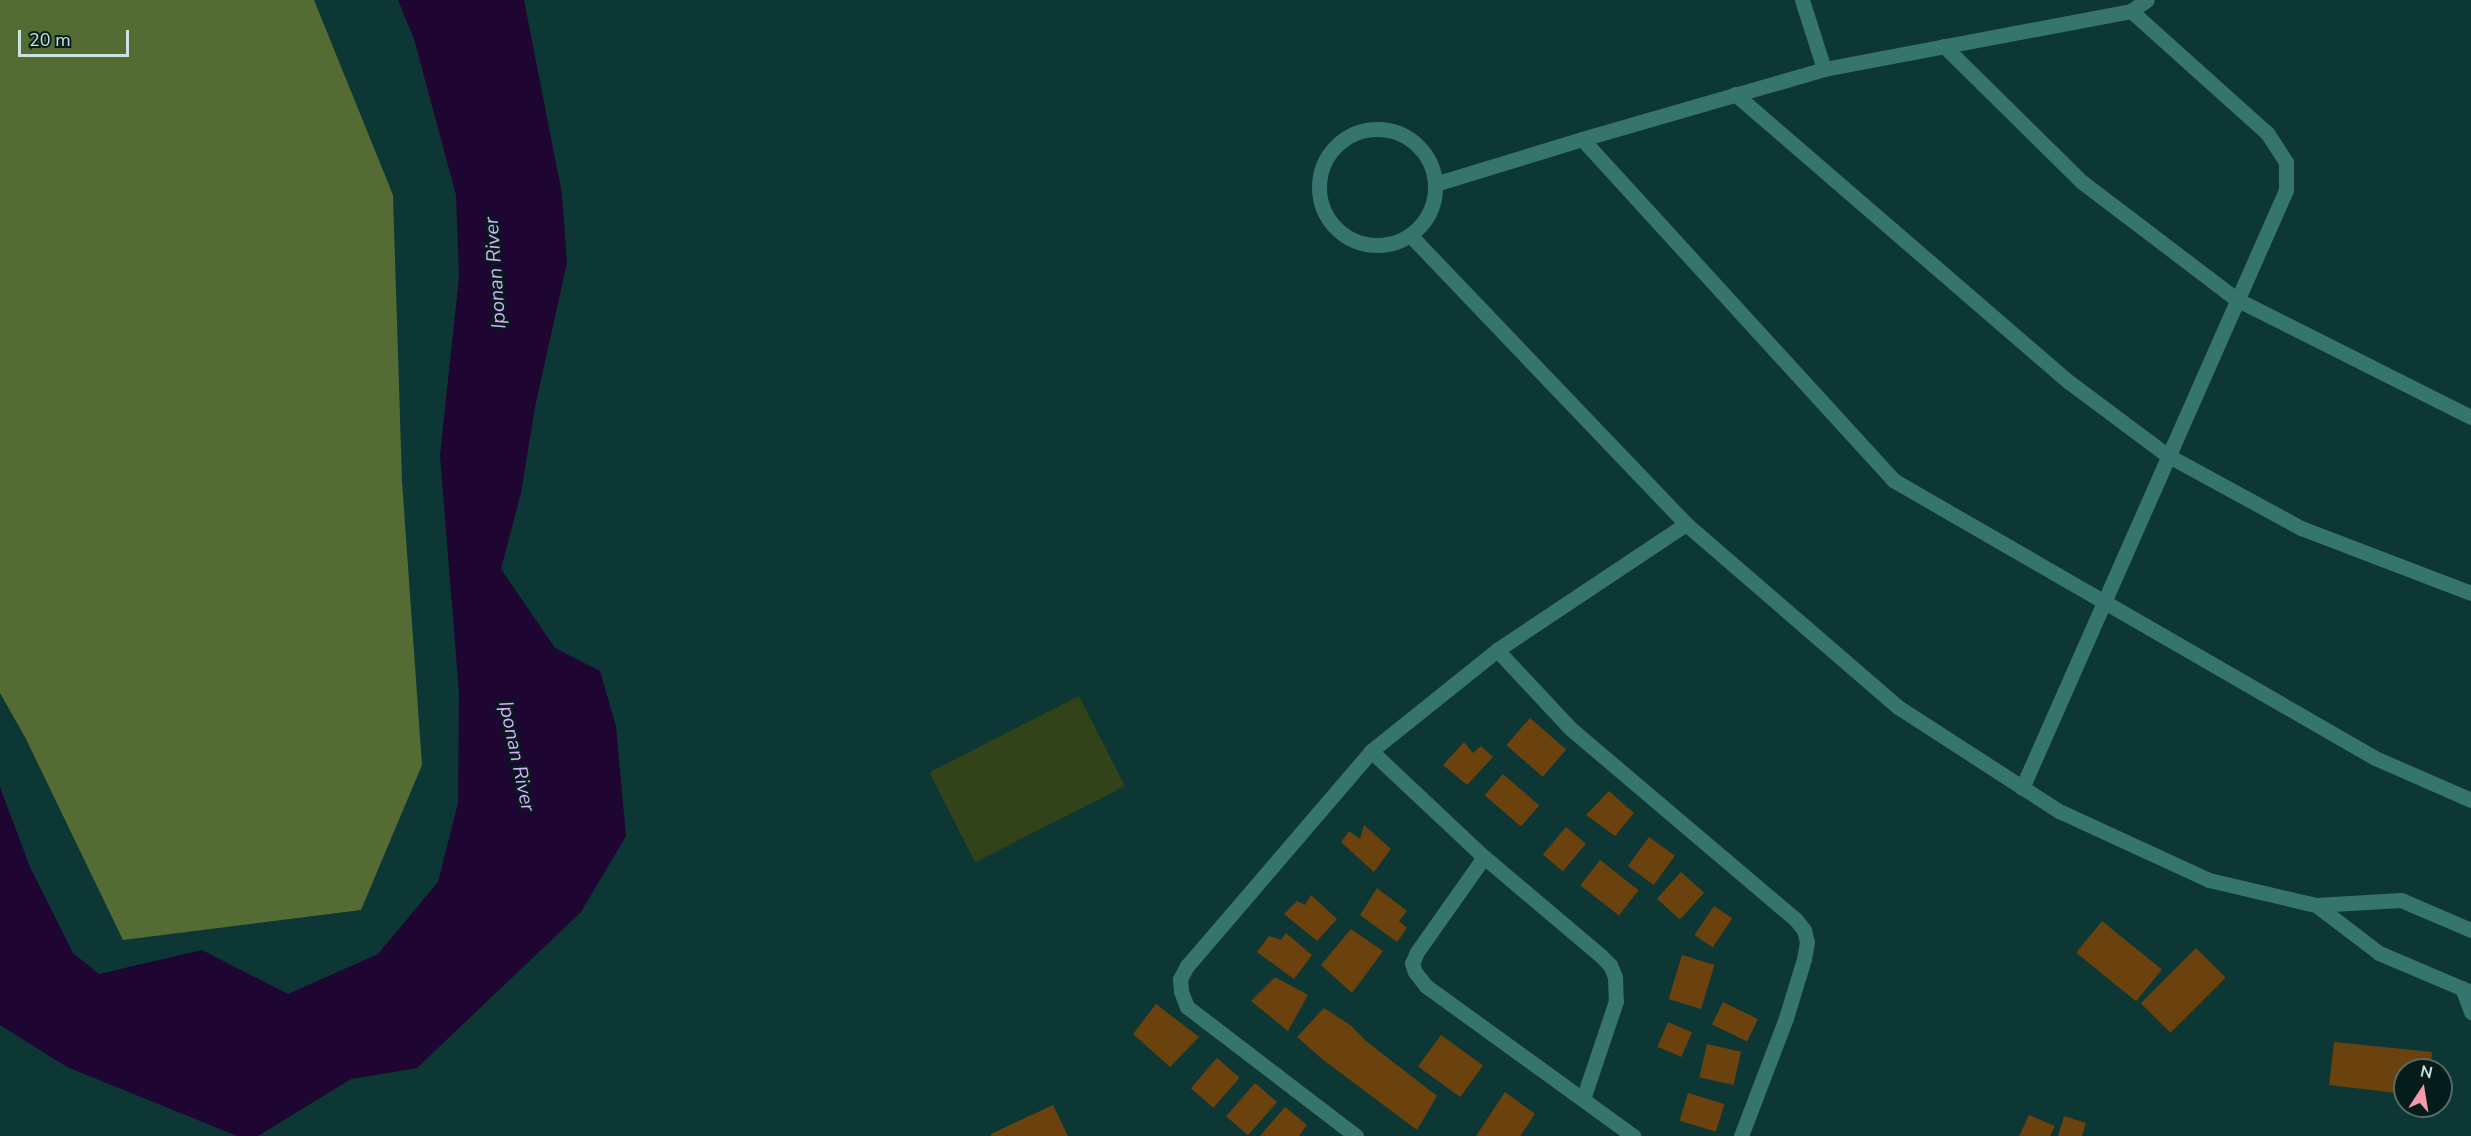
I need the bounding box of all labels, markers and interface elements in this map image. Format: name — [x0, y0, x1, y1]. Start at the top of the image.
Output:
scale bar — [21, 18, 132, 56]
text: 20 m — [29, 28, 71, 52]
water label: Iponan River — [479, 216, 511, 330]
water label: Iponan River — [494, 699, 540, 813]
north arrow — [2393, 1058, 2453, 1118]
text: N — [2418, 1060, 2434, 1084]

